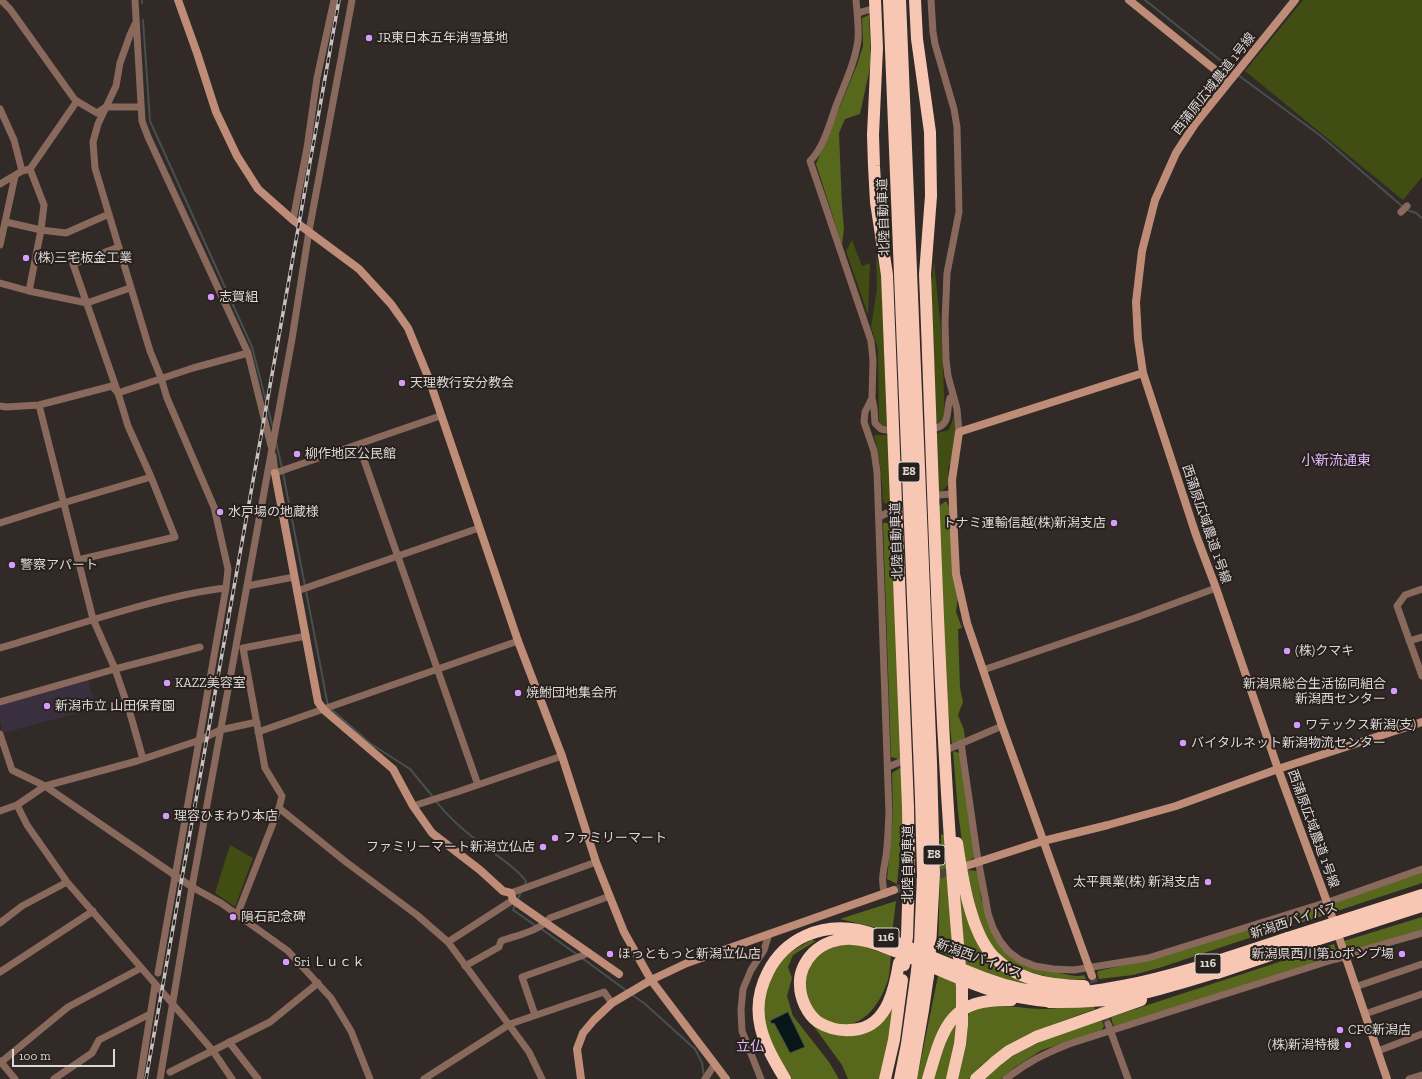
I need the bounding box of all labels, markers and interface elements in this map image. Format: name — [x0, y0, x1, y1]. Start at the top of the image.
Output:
place label: JR東日本五年消雪基地 — [377, 30, 508, 46]
street label: 西蒲原広域農道 1号線 — [1169, 30, 1259, 138]
marker: JR東日本五年消雪基地 — [364, 33, 374, 43]
street label: 北陸自動車道 — [875, 178, 893, 256]
place label: (株)三宅板金工業 — [34, 250, 132, 266]
marker: (株)三宅板金工業 — [21, 253, 31, 263]
place label: 志賀組 — [219, 289, 258, 305]
marker: 志賀組 — [206, 292, 216, 302]
place label: 天理教行安分教会 — [410, 375, 514, 391]
marker: 天理教行安分教会 — [397, 378, 407, 388]
place label: 柳作地区公民館 — [305, 446, 396, 462]
marker: 柳作地区公民館 — [292, 449, 302, 459]
district label: 小新流通東 — [1301, 453, 1371, 469]
road number: E8 — [898, 462, 920, 482]
street label: 西蒲原広域農道 1号線 — [1178, 462, 1234, 586]
street label: 北陸自動車道 — [888, 502, 906, 580]
place label: 水戸場の地蔵様 — [228, 504, 319, 520]
marker: 水戸場の地蔵様 — [215, 507, 225, 517]
place label: トナミ運輸信越(株)新潟支店 — [943, 515, 1106, 531]
marker: トナミ運輸信越(株)新潟支店 — [1109, 518, 1119, 528]
place label: 警察アパート — [20, 557, 98, 573]
marker: 警察アパート — [7, 560, 17, 570]
place label: (株)クマキ — [1295, 643, 1354, 659]
marker: (株)クマキ — [1282, 646, 1292, 656]
place label: KAZZ美容室 — [175, 675, 246, 691]
place label: 新潟県総合生活協同組合 新潟西センター — [1243, 676, 1386, 707]
marker: KAZZ美容室 — [162, 678, 172, 688]
place label: 焼鮒団地集会所 — [526, 685, 617, 701]
marker: 新潟県総合生活協同組合 新潟西センター — [1389, 686, 1399, 696]
marker: 焼鮒団地集会所 — [513, 688, 523, 698]
place label: 新潟市立 山田保育園 — [55, 698, 175, 714]
marker: 新潟市立 山田保育園 — [42, 701, 52, 711]
place label: ワテックス新潟(支) — [1305, 717, 1416, 733]
marker: ワテックス新潟(支) — [1292, 720, 1302, 730]
place label: バイタルネット新潟物流センター — [1191, 735, 1386, 751]
marker: バイタルネット新潟物流センター — [1178, 738, 1188, 748]
street label: 西蒲原広域農道 1号線 — [1284, 768, 1342, 890]
place label: 理容ひまわり本店 — [174, 808, 278, 824]
marker: 理容ひまわり本店 — [161, 811, 171, 821]
street label: 北陸自動車道 — [900, 825, 916, 903]
place label: ファミリーマート — [563, 830, 667, 846]
marker: ファミリーマート — [550, 833, 560, 843]
place label: ファミリーマート新潟立仏店 — [366, 839, 535, 855]
marker: ファミリーマート新潟立仏店 — [538, 842, 548, 852]
road number: E8 — [923, 845, 945, 865]
place label: 太平興業(株) 新潟支店 — [1073, 874, 1200, 890]
marker: 太平興業(株) 新潟支店 — [1203, 877, 1213, 887]
street label: 新潟西バイパス — [1248, 900, 1340, 942]
place label: 隕石記念碑 — [241, 909, 306, 925]
marker: 隕石記念碑 — [228, 912, 238, 922]
road number: 116 — [873, 928, 899, 948]
street label: 新潟西バイパス — [934, 936, 1024, 982]
place label: ほっともっと新潟立仏店 — [618, 946, 761, 962]
place label: 新潟県西川第10ポンプ場 — [1252, 946, 1394, 962]
marker: ほっともっと新潟立仏店 — [605, 949, 615, 959]
marker: 新潟県西川第10ポンプ場 — [1397, 949, 1407, 959]
place label: Sri Ｌｕｃｋ — [294, 954, 365, 970]
road number: 116 — [1195, 954, 1221, 974]
marker: Sri Ｌｕｃｋ — [281, 957, 291, 967]
place label: CFC新潟店 — [1348, 1022, 1411, 1038]
marker: CFC新潟店 — [1335, 1025, 1345, 1035]
place label: (株)新潟特機 — [1268, 1037, 1340, 1053]
district label: 立仏 — [736, 1039, 764, 1055]
marker: (株)新潟特機 — [1343, 1040, 1353, 1050]
scale bar — [14, 1041, 117, 1067]
text: 100 m — [19, 1049, 51, 1063]

